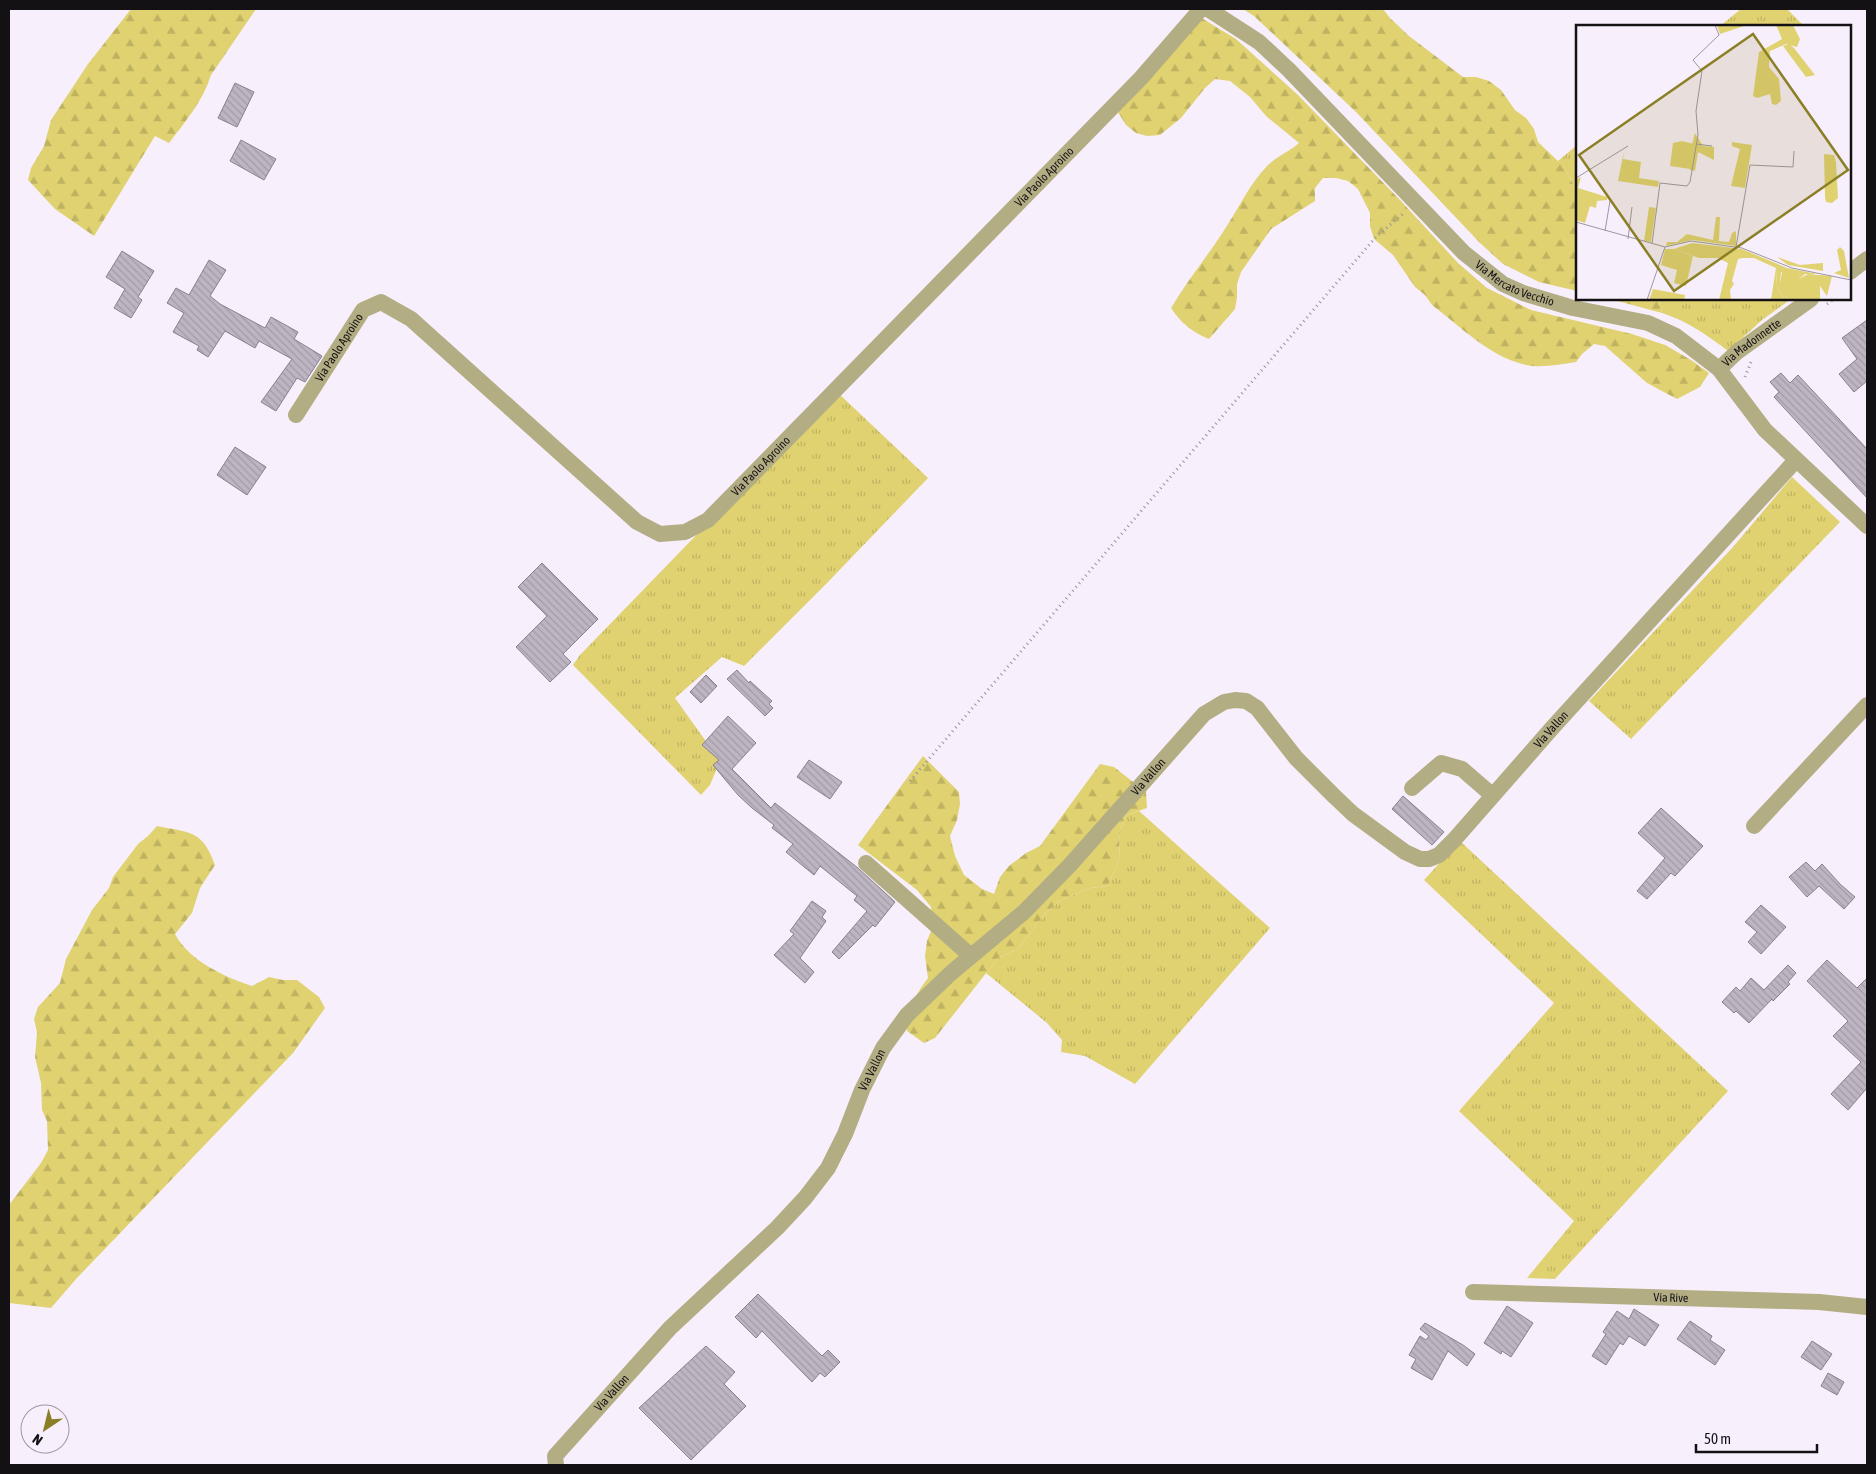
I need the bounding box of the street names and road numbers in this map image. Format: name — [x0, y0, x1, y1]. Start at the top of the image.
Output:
street label: Via Paolo Aproino — [1012, 144, 1077, 210]
street label: Via Mercato Vecchio — [1472, 258, 1556, 309]
street label: Via Paolo Aproino — [312, 311, 366, 384]
street label: Via Madonnette — [1719, 316, 1784, 369]
street label: Via Paolo Aproino — [728, 433, 793, 499]
street label: Via Vallon — [1531, 708, 1571, 751]
street label: Via Vallon — [1128, 755, 1168, 798]
street label: Via Vallon — [856, 1047, 888, 1093]
street label: Via Rive — [1653, 1290, 1689, 1305]
street label: Via Vallon — [592, 1371, 632, 1414]

